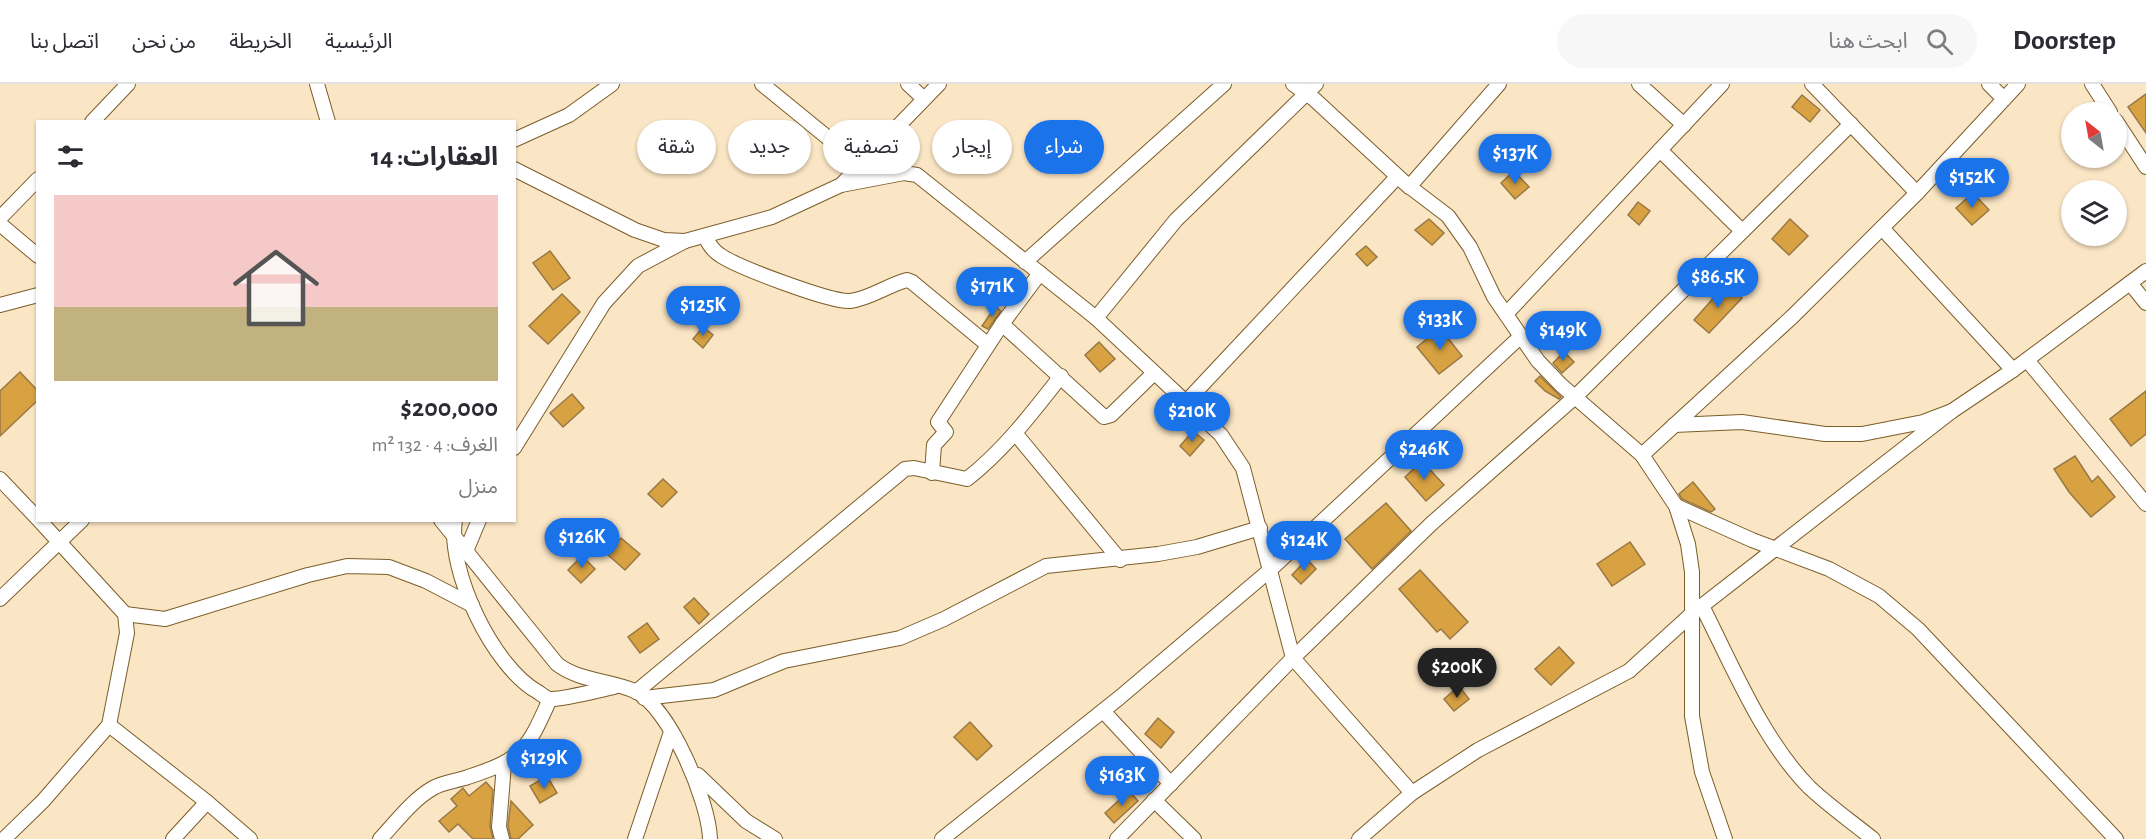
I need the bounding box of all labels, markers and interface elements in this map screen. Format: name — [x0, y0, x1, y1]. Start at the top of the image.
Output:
search box — [1557, 14, 1977, 68]
icon: search — [1923, 25, 1956, 58]
text: Doorstep — [2013, 27, 2116, 55]
text: ابحث هنا — [1828, 30, 1908, 52]
text: اتصل بنا — [30, 31, 99, 52]
text: من نحن — [132, 31, 196, 52]
text: الخريطة — [229, 31, 292, 52]
text: الرئيسية — [325, 31, 393, 52]
north arrow — [2061, 102, 2127, 168]
map controls — [2061, 102, 2127, 246]
chip: شقة — [637, 120, 716, 174]
chip: جديد — [728, 120, 811, 174]
chip: تصفية — [823, 120, 920, 174]
chip: إيجار — [932, 120, 1012, 174]
chip: شراء — [1024, 120, 1104, 174]
pin: $137K — [1473, 134, 1557, 185]
icon: filters — [54, 140, 87, 173]
text: $137K — [1492, 143, 1538, 163]
text: العقارات: 14 — [371, 144, 498, 170]
pin: $152K — [1930, 158, 2014, 209]
text: $152K — [1949, 167, 1995, 187]
button: layers — [2061, 180, 2127, 246]
icon: home — [222, 234, 330, 342]
pin: $86.5K — [1669, 258, 1767, 309]
pin: $171K — [950, 267, 1034, 318]
text: $86.5K — [1691, 267, 1745, 287]
text: $171K — [970, 276, 1014, 296]
pin: $125K — [661, 286, 745, 337]
text: $125K — [680, 295, 726, 315]
pin: $133K — [1398, 300, 1482, 351]
text: $133K — [1417, 309, 1463, 329]
pin: $149K — [1521, 311, 1605, 362]
text: $149K — [1539, 320, 1587, 340]
pin: $210K — [1150, 392, 1234, 443]
text: $200,000 — [400, 395, 498, 421]
text: $210K — [1168, 401, 1216, 421]
pin: $246K — [1382, 430, 1466, 481]
text: الغرف: 4 · 132 m² — [371, 435, 498, 455]
text: $246K — [1399, 439, 1449, 459]
text: منزل — [459, 477, 498, 497]
pin: $126K — [540, 518, 624, 569]
pin: $124K — [1262, 521, 1346, 572]
text: $126K — [559, 527, 605, 547]
text: $124K — [1280, 530, 1328, 550]
pin: $200K — [1415, 648, 1499, 699]
text: $200K — [1432, 657, 1482, 677]
pin: $129K — [502, 739, 586, 790]
text: $129K — [521, 748, 567, 768]
pin: $163K — [1080, 756, 1164, 807]
text: $163K — [1099, 765, 1145, 785]

